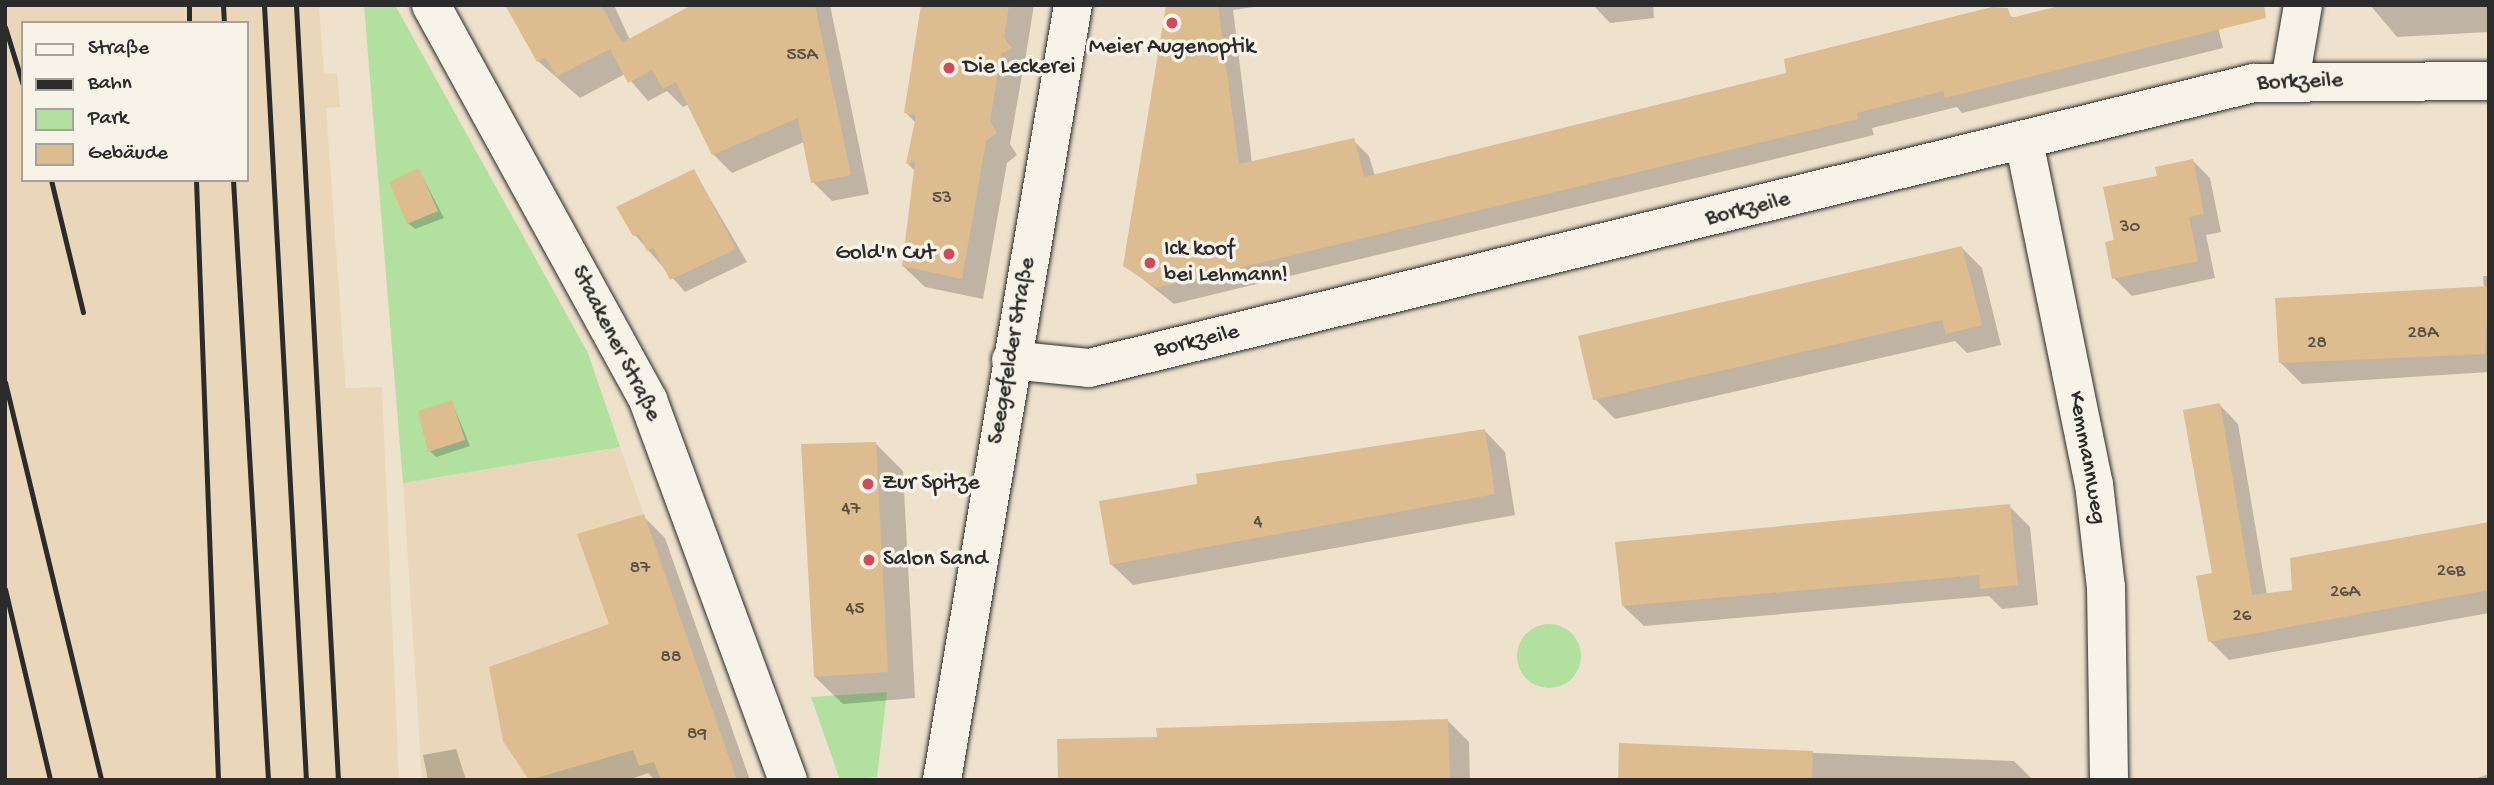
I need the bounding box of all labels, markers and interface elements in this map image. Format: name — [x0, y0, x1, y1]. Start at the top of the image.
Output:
marker: Meier Augenoptik — [1164, 15, 1180, 31]
legend — [21, 21, 248, 182]
place label: Meier Augenoptik — [1089, 34, 1255, 62]
text: Straße — [88, 37, 149, 62]
house number: 55A — [786, 45, 818, 67]
place label: Die Leckerei — [963, 54, 1076, 82]
marker: Die Leckerei — [941, 60, 957, 76]
street label: Borkzeile — [2257, 68, 2343, 98]
text: Bahn — [88, 72, 132, 97]
text: Park — [88, 107, 128, 132]
text: Gebäude — [88, 142, 168, 167]
street label: Borkzeile — [1703, 186, 1793, 234]
house number: 53 — [932, 188, 952, 210]
house number: 30 — [2120, 217, 2140, 239]
place label: Ick koof bei Lehmann! — [1164, 236, 1288, 290]
place label: Gold'n Cut — [835, 240, 935, 268]
marker: Gold'n Cut — [941, 246, 957, 262]
street label: Seegefelder Straße — [983, 255, 1043, 447]
marker: Ick koof bei Lehmann! — [1142, 255, 1158, 271]
street label: Staakener Straße — [564, 262, 666, 426]
street label: Borkzeile — [1152, 319, 1242, 365]
house number: 28A — [2408, 323, 2438, 345]
house number: 28 — [2307, 333, 2327, 355]
street label: Kemmannweg — [2061, 389, 2111, 527]
place label: Zur Spitze — [882, 470, 980, 498]
marker: Zur Spitze — [860, 476, 876, 492]
house number: 47 — [842, 499, 860, 521]
house number: 4 — [1254, 512, 1262, 534]
place label: Salon Sand — [883, 546, 988, 574]
marker: Salon Sand — [861, 552, 877, 568]
house number: 87 — [630, 558, 650, 580]
house number: 26B — [2437, 561, 2465, 583]
house number: 26A — [2330, 582, 2360, 604]
house number: 45 — [846, 599, 864, 621]
house number: 26 — [2233, 606, 2251, 628]
house number: 88 — [661, 647, 681, 669]
house number: 89 — [687, 724, 707, 746]

